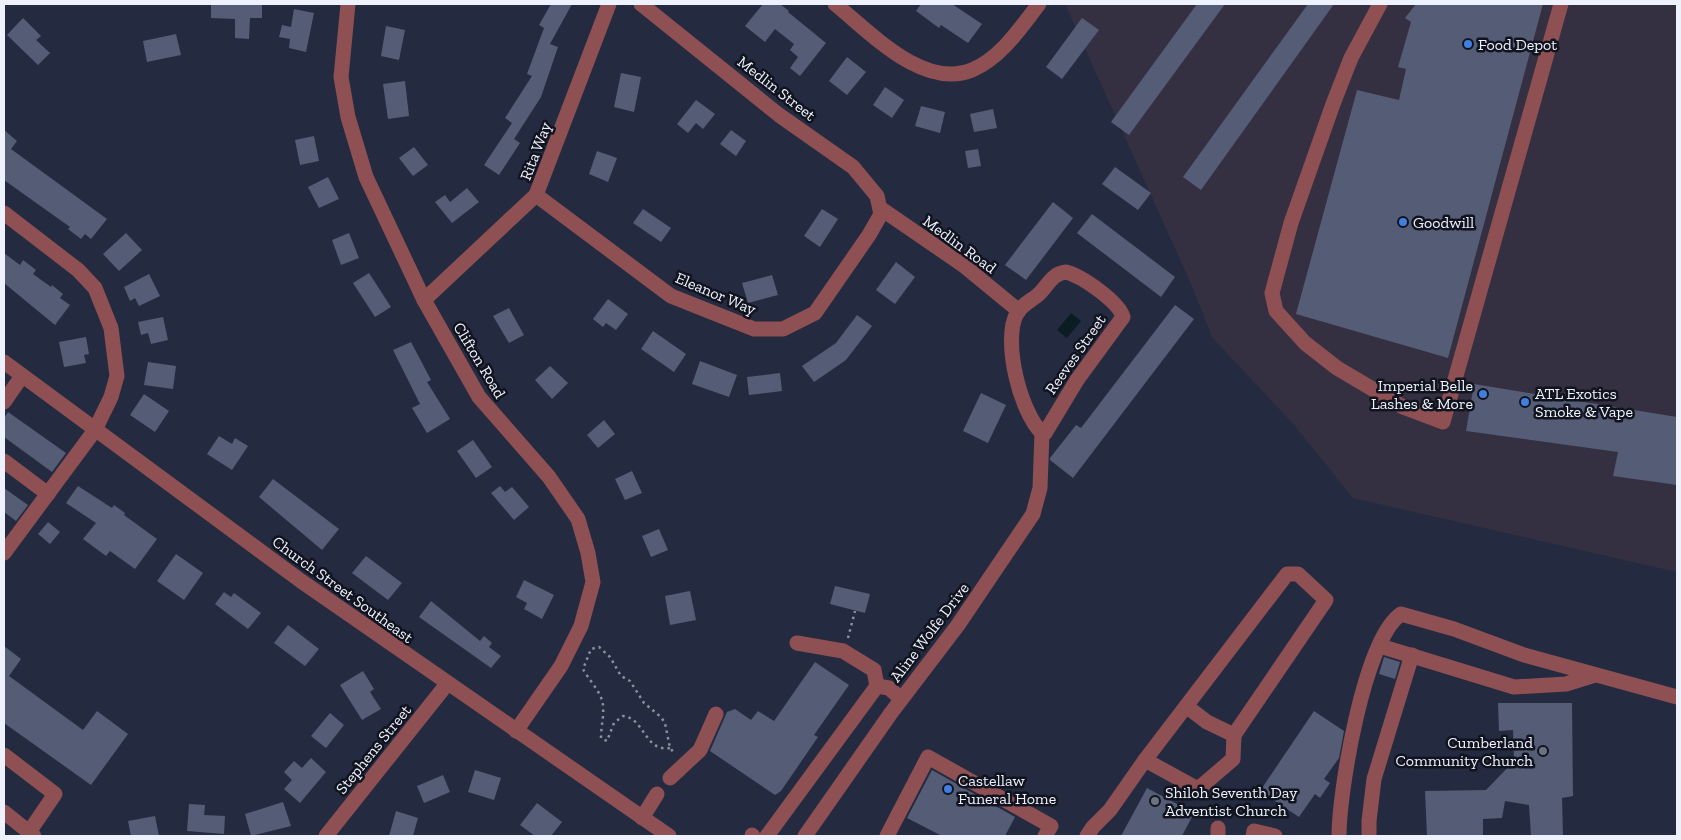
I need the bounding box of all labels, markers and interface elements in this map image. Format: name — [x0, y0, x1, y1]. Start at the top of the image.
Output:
place label: Food Depot — [1478, 35, 1557, 54]
marker: Food Depot — [1462, 38, 1474, 50]
street label: Medlin Street — [734, 52, 820, 125]
street label: Rita Way — [516, 119, 556, 183]
street label: Medlin Road — [919, 211, 1000, 277]
place label: Goodwill — [1413, 213, 1474, 232]
marker: Goodwill — [1397, 216, 1409, 228]
street label: Eleanor Way — [673, 268, 760, 319]
street label: Reeves Street — [1041, 311, 1110, 398]
street label: Clifton Road — [449, 319, 510, 402]
place label: Imperial Belle Lashes & More — [1371, 376, 1473, 413]
place label: ATL Exotics Smoke & Vape — [1535, 384, 1633, 421]
marker: Imperial Belle Lashes & More — [1477, 388, 1489, 400]
marker: ATL Exotics Smoke & Vape — [1519, 396, 1531, 408]
street label: Church Street Southeast — [269, 532, 417, 647]
street label: Aline Wolfe Drive — [886, 579, 973, 686]
street label: Stephens Street — [332, 701, 415, 798]
place label: Cumberland Community Church — [1396, 733, 1533, 770]
marker: Cumberland Community Church — [1537, 745, 1549, 757]
place label: Castellaw Funeral Home — [958, 771, 1056, 808]
marker: Castellaw Funeral Home — [942, 783, 954, 795]
place label: Shiloh Seventh Day Adventist Church — [1165, 783, 1298, 820]
marker: Shiloh Seventh Day Adventist Church — [1149, 795, 1161, 807]

